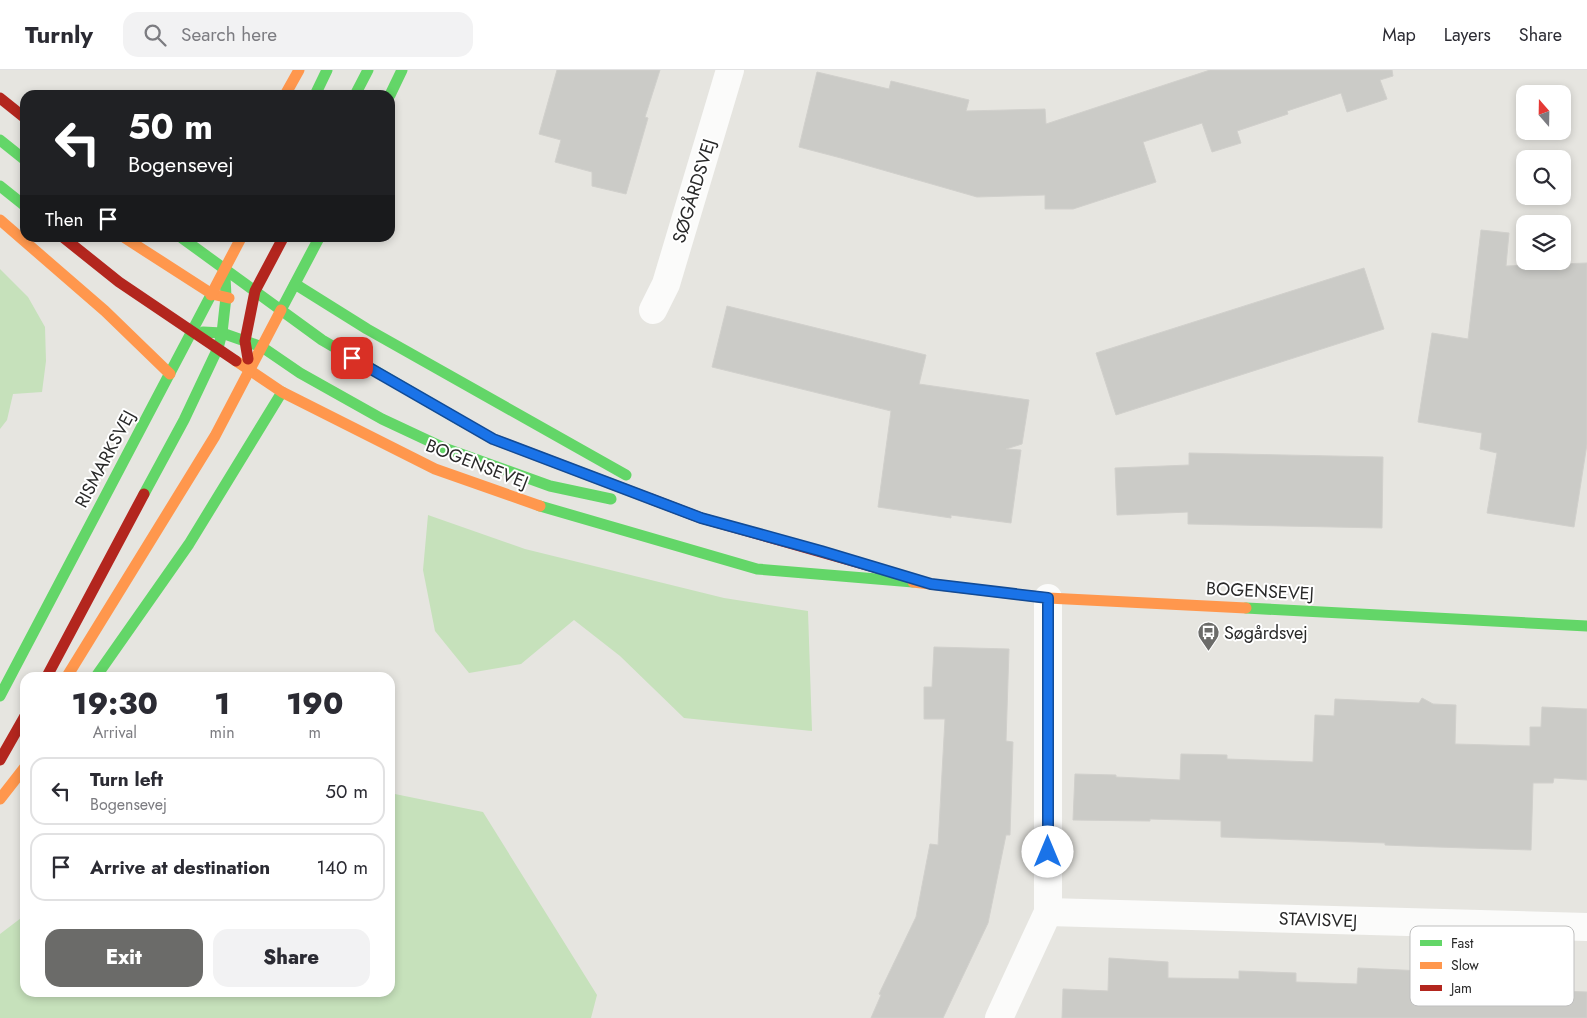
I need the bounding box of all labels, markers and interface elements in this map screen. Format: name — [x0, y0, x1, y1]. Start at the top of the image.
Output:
search box — [123, 12, 473, 57]
text: Turnly — [25, 17, 93, 52]
icon: search — [141, 21, 169, 49]
text: Search here — [181, 21, 277, 48]
text: Map — [1382, 22, 1416, 48]
text: Layers — [1444, 22, 1491, 48]
text: Share — [1519, 22, 1562, 48]
north arrow — [1516, 85, 1571, 140]
map controls — [1516, 85, 1571, 270]
text: 50 m — [128, 102, 213, 152]
icon: left — [45, 110, 110, 175]
street label: SØGÅRDSVEJ — [666, 136, 722, 246]
text: Bogensevej — [128, 148, 234, 180]
button: search — [1516, 150, 1571, 205]
icon: arrive — [94, 205, 122, 233]
text: Then — [45, 206, 84, 233]
button: layers — [1516, 215, 1571, 270]
pin — [331, 337, 373, 379]
icon: arrive — [338, 344, 366, 372]
street label: RISMARKSVEJ — [68, 406, 142, 512]
street label: BOGENSEVEJ — [422, 433, 532, 495]
street label: BOGENSEVEJ — [1205, 575, 1315, 607]
place label: Søgårdsvej — [1224, 620, 1308, 646]
bus stop icon: Søgårdsvej — [1196, 621, 1220, 652]
text: 19:30 — [72, 682, 158, 725]
text: 1 — [214, 682, 230, 725]
text: 190 — [286, 682, 343, 725]
text: Arrival — [93, 721, 137, 744]
text: min — [210, 721, 235, 744]
text: m — [309, 721, 321, 744]
text: Turn left — [90, 766, 163, 793]
icon: left — [47, 777, 75, 805]
text: 50 m — [325, 778, 368, 805]
text: Bogensevej — [90, 793, 167, 816]
position arrow — [1021, 825, 1073, 877]
icon: arrive — [47, 853, 75, 881]
text: Arrive at destination — [90, 854, 270, 881]
text: 140 m — [316, 854, 368, 881]
street label: STAVISVEJ — [1278, 906, 1358, 934]
legend — [1410, 926, 1574, 1006]
button: Exit — [45, 929, 203, 987]
button: Share — [213, 929, 370, 987]
text: Fast — [1451, 933, 1474, 953]
text: Slow — [1451, 955, 1479, 975]
text: Jam — [1449, 978, 1472, 998]

